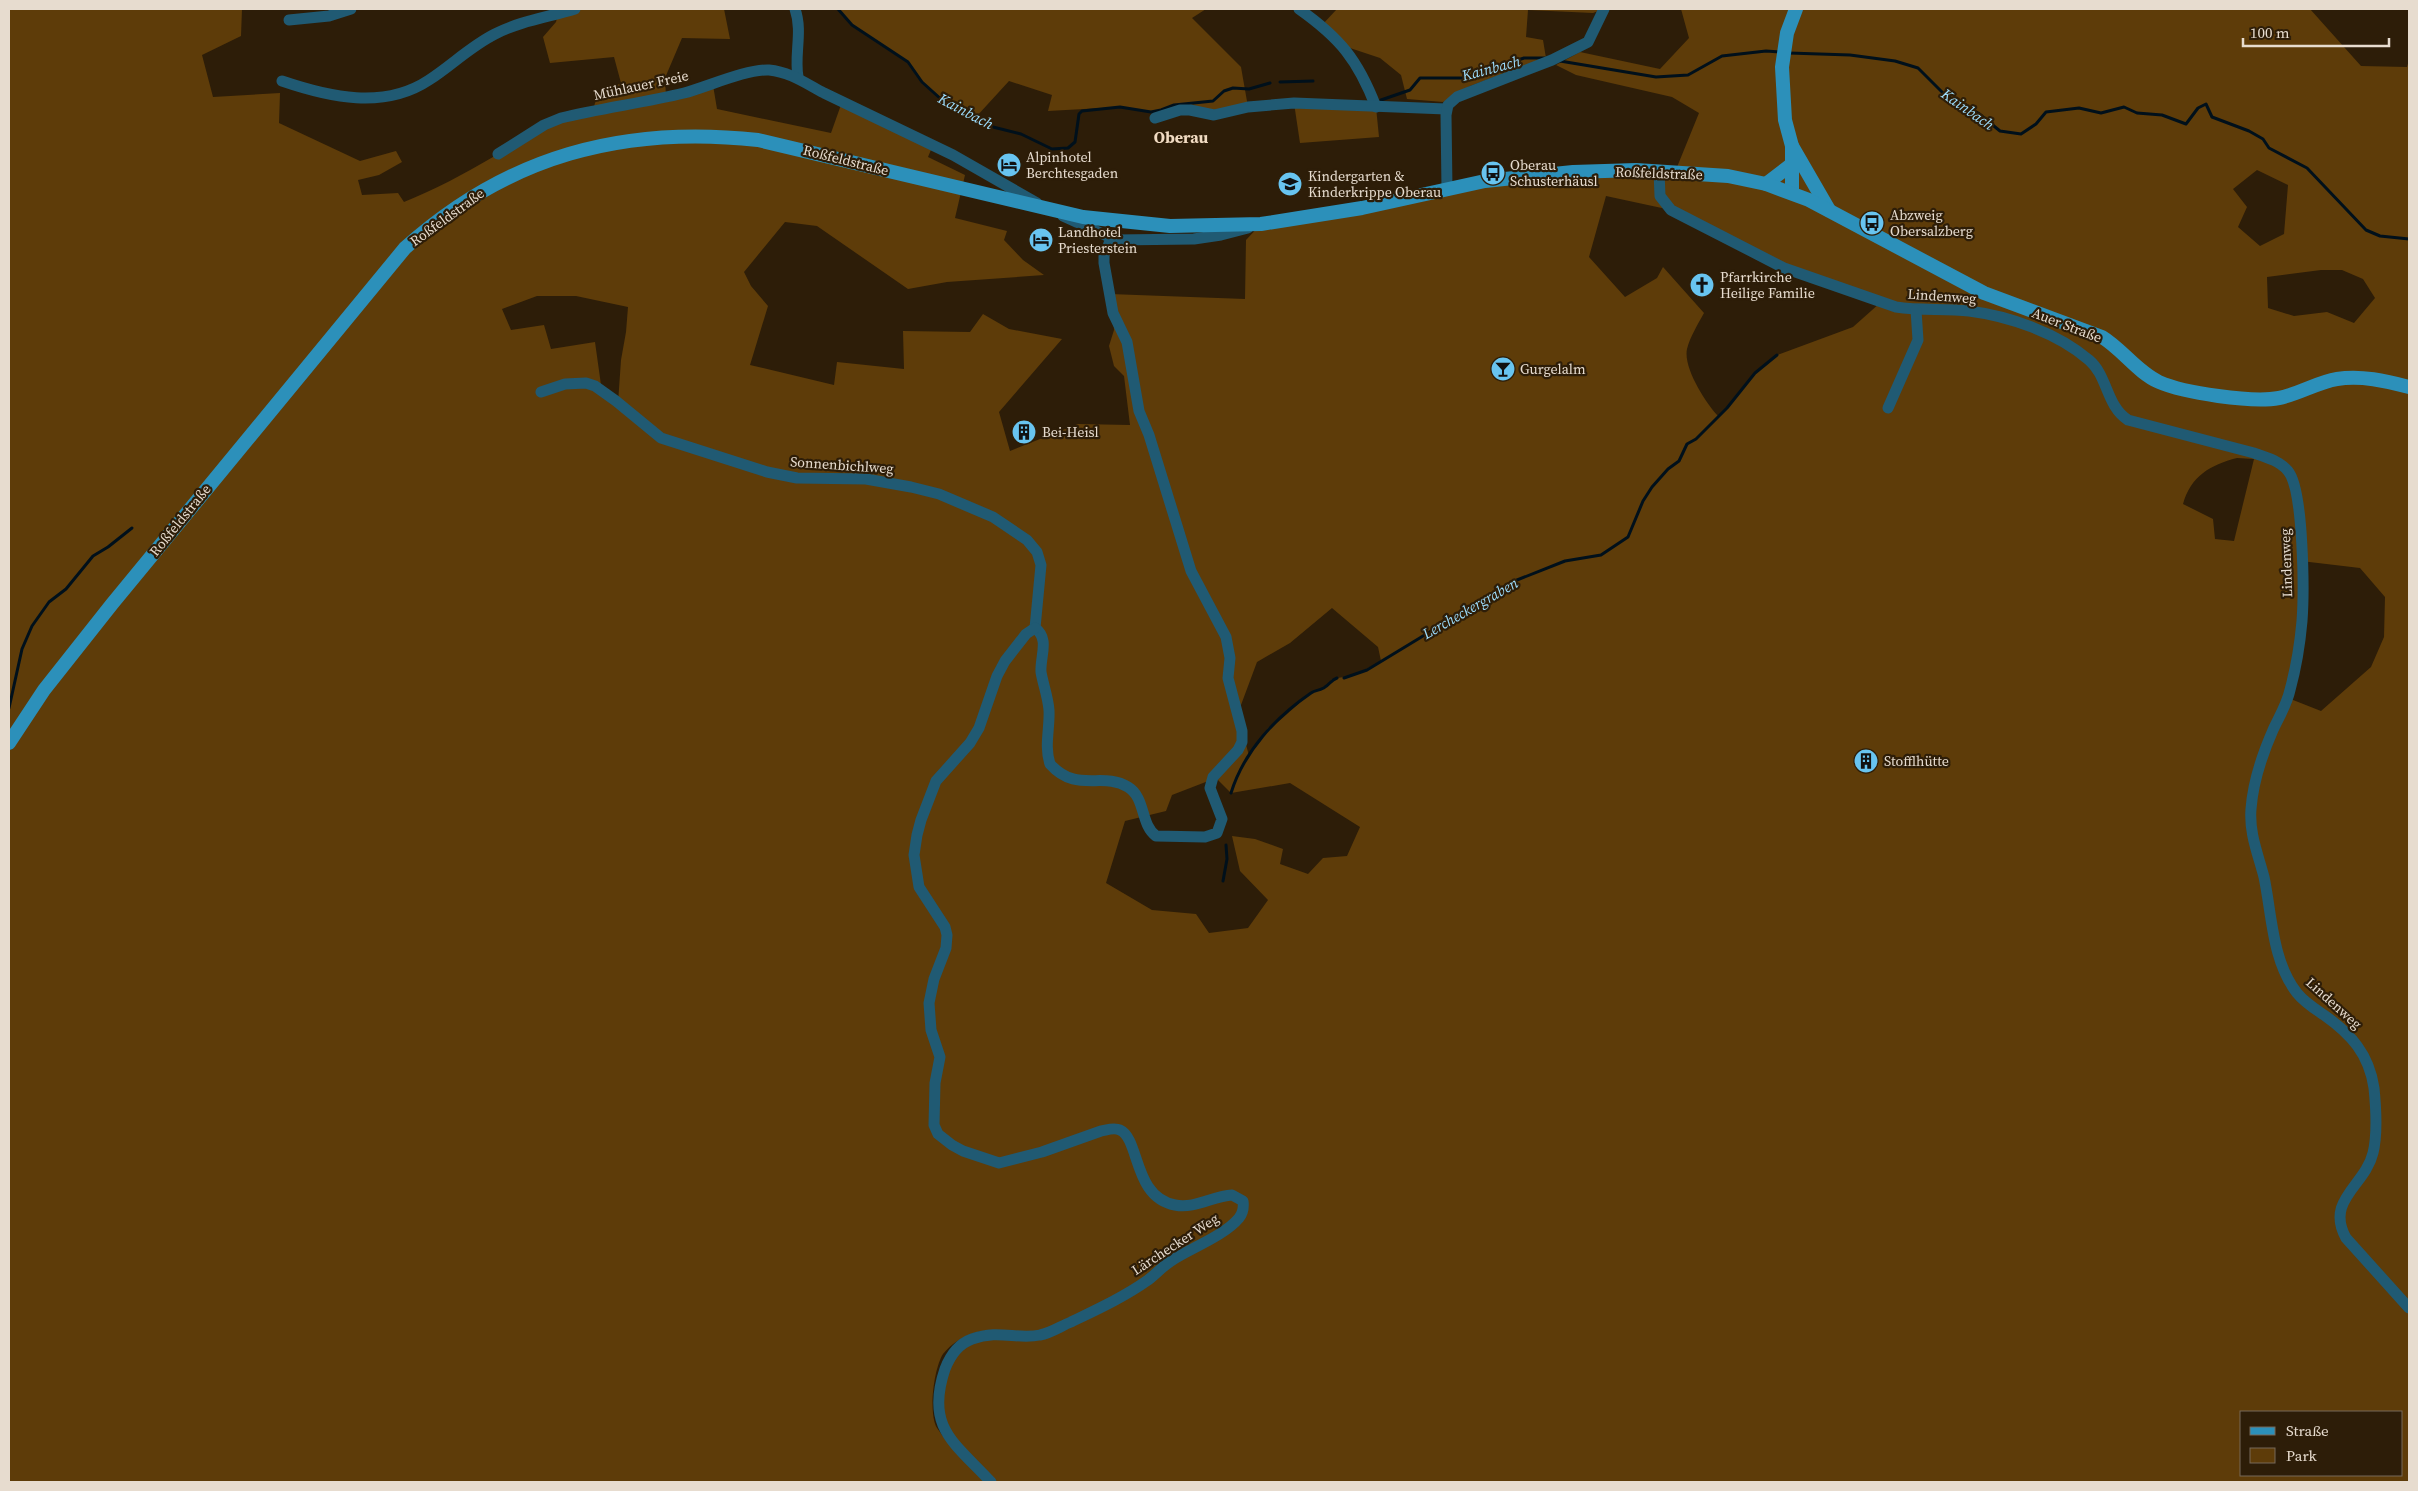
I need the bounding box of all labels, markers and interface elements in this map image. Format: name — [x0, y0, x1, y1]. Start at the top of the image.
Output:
scale bar — [2243, 15, 2389, 47]
text: 100 m — [2250, 22, 2290, 43]
water label: Kainbach — [1458, 50, 1523, 86]
street label: Mühlauer Freie — [592, 65, 690, 105]
water label: Kainbach — [1937, 83, 1999, 135]
water label: Kainbach — [934, 87, 997, 134]
district label: Oberau — [1154, 126, 1208, 148]
street label: Roßfeldstraße — [801, 140, 891, 180]
place label: Alpinhotel Berchtesgaden — [1026, 147, 1119, 183]
hotel icon: Alpinhotel Berchtesgaden — [996, 152, 1022, 178]
place label: Oberau Schusterhäusl — [1510, 155, 1598, 191]
bus stop icon: Oberau Schusterhäusl — [1480, 160, 1506, 186]
street label: Roßfeldstraße — [1615, 161, 1703, 185]
place label: Kindergarten & Kinderkrippe Oberau — [1308, 166, 1441, 202]
school or university icon: Kindergarten & Kinderkrippe Oberau — [1277, 171, 1303, 197]
street label: Roßfeldstraße — [406, 183, 488, 251]
place label: Abzweig Obersalzberg — [1890, 205, 1973, 241]
bus stop icon: Abzweig Obersalzberg — [1859, 210, 1885, 236]
place label: Landhotel Priesterstein — [1058, 222, 1138, 258]
hotel icon: Landhotel Priesterstein — [1028, 227, 1054, 253]
place label: Pfarrkirche Heilige Familie — [1720, 267, 1815, 303]
church icon: Pfarrkirche Heilige Familie — [1689, 272, 1715, 298]
street label: Lindenweg — [1907, 284, 1977, 308]
street label: Auer Straße — [2029, 303, 2105, 347]
bar icon: Gurgelalm — [1490, 356, 1516, 382]
place label: Gurgelalm — [1520, 359, 1586, 379]
building icon: Bei-Heisl — [1011, 419, 1037, 445]
place label: Bei-Heisl — [1042, 422, 1099, 442]
street label: Sonnenbichlweg — [790, 451, 894, 479]
street label: Roßfeldstraße — [145, 480, 215, 560]
street label: Lindenweg — [2275, 528, 2297, 598]
water label: Lercheckergraben — [1417, 572, 1522, 644]
building icon: Stofflhütte — [1853, 748, 1879, 774]
place label: Stofflhütte — [1884, 751, 1949, 771]
street label: Lindenweg — [2302, 972, 2366, 1034]
street label: Lärchecker Weg — [1128, 1208, 1222, 1280]
legend — [2240, 1411, 2403, 1476]
text: Straße — [2286, 1420, 2329, 1441]
text: Park — [2286, 1445, 2318, 1466]

